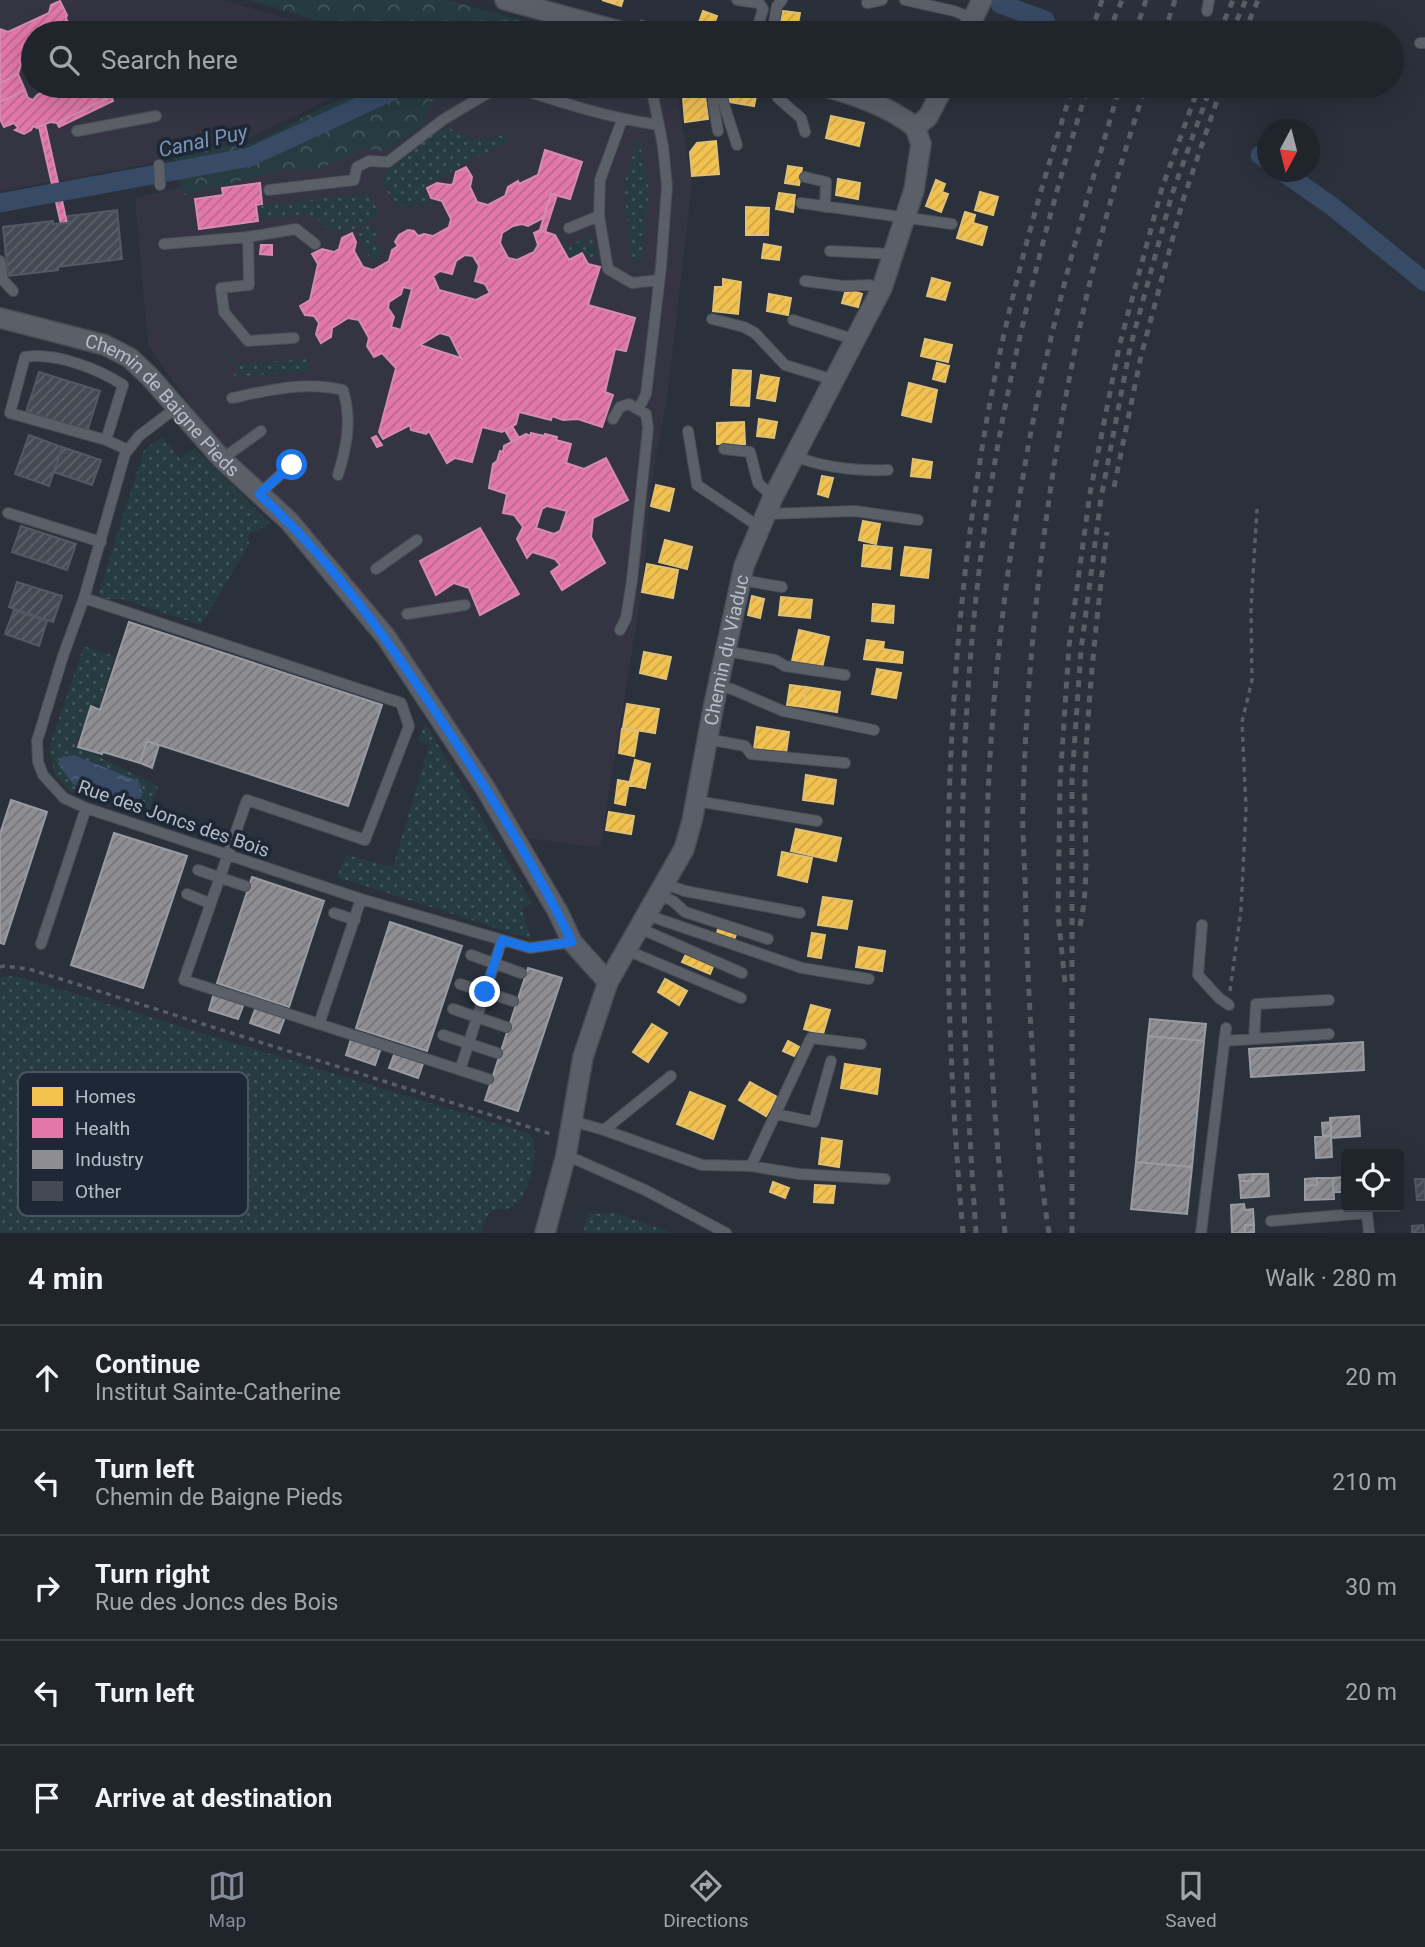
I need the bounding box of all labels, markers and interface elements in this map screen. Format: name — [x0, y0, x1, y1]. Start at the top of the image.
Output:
search box — [21, 21, 1404, 98]
icon: search — [45, 41, 83, 79]
text: Search here — [101, 45, 238, 75]
north arrow — [1257, 119, 1320, 182]
water label: Canal Puy — [156, 120, 251, 162]
street label: Chemin de Baigne Pieds — [83, 329, 244, 482]
route start — [276, 449, 307, 480]
street label: Chemin du Viaduc — [699, 572, 754, 727]
street label: Rue des Joncs des Bois — [75, 775, 273, 862]
route end — [469, 976, 500, 1007]
legend — [18, 1072, 248, 1216]
text: Homes — [75, 1085, 136, 1108]
text: Health — [75, 1117, 130, 1140]
text: Industry — [75, 1148, 143, 1171]
map controls — [1341, 1149, 1404, 1212]
button: locate — [1341, 1149, 1404, 1212]
text: Other — [75, 1180, 122, 1203]
text: 4 min — [28, 1261, 103, 1296]
text: Walk · 280 m — [1265, 1265, 1397, 1292]
text: Continue — [95, 1349, 200, 1379]
icon: ahead — [28, 1359, 66, 1397]
text: 20 m — [1345, 1364, 1397, 1391]
text: Institut Sainte-Catherine — [95, 1379, 341, 1406]
text: Turn left — [95, 1454, 194, 1484]
icon: left — [28, 1464, 66, 1502]
text: 210 m — [1332, 1469, 1397, 1496]
text: Chemin de Baigne Pieds — [95, 1484, 343, 1511]
text: Turn right — [95, 1559, 210, 1589]
icon: right — [28, 1569, 66, 1607]
text: 30 m — [1345, 1574, 1397, 1601]
text: Rue des Joncs des Bois — [95, 1589, 338, 1616]
icon: left — [28, 1674, 66, 1712]
text: Turn left — [95, 1678, 194, 1708]
text: 20 m — [1345, 1679, 1397, 1706]
icon: arrive — [28, 1779, 66, 1817]
text: Arrive at destination — [95, 1783, 332, 1813]
tab: Map — [208, 1867, 246, 1932]
tab: Directions — [663, 1867, 748, 1932]
tab: Saved — [1165, 1867, 1217, 1932]

